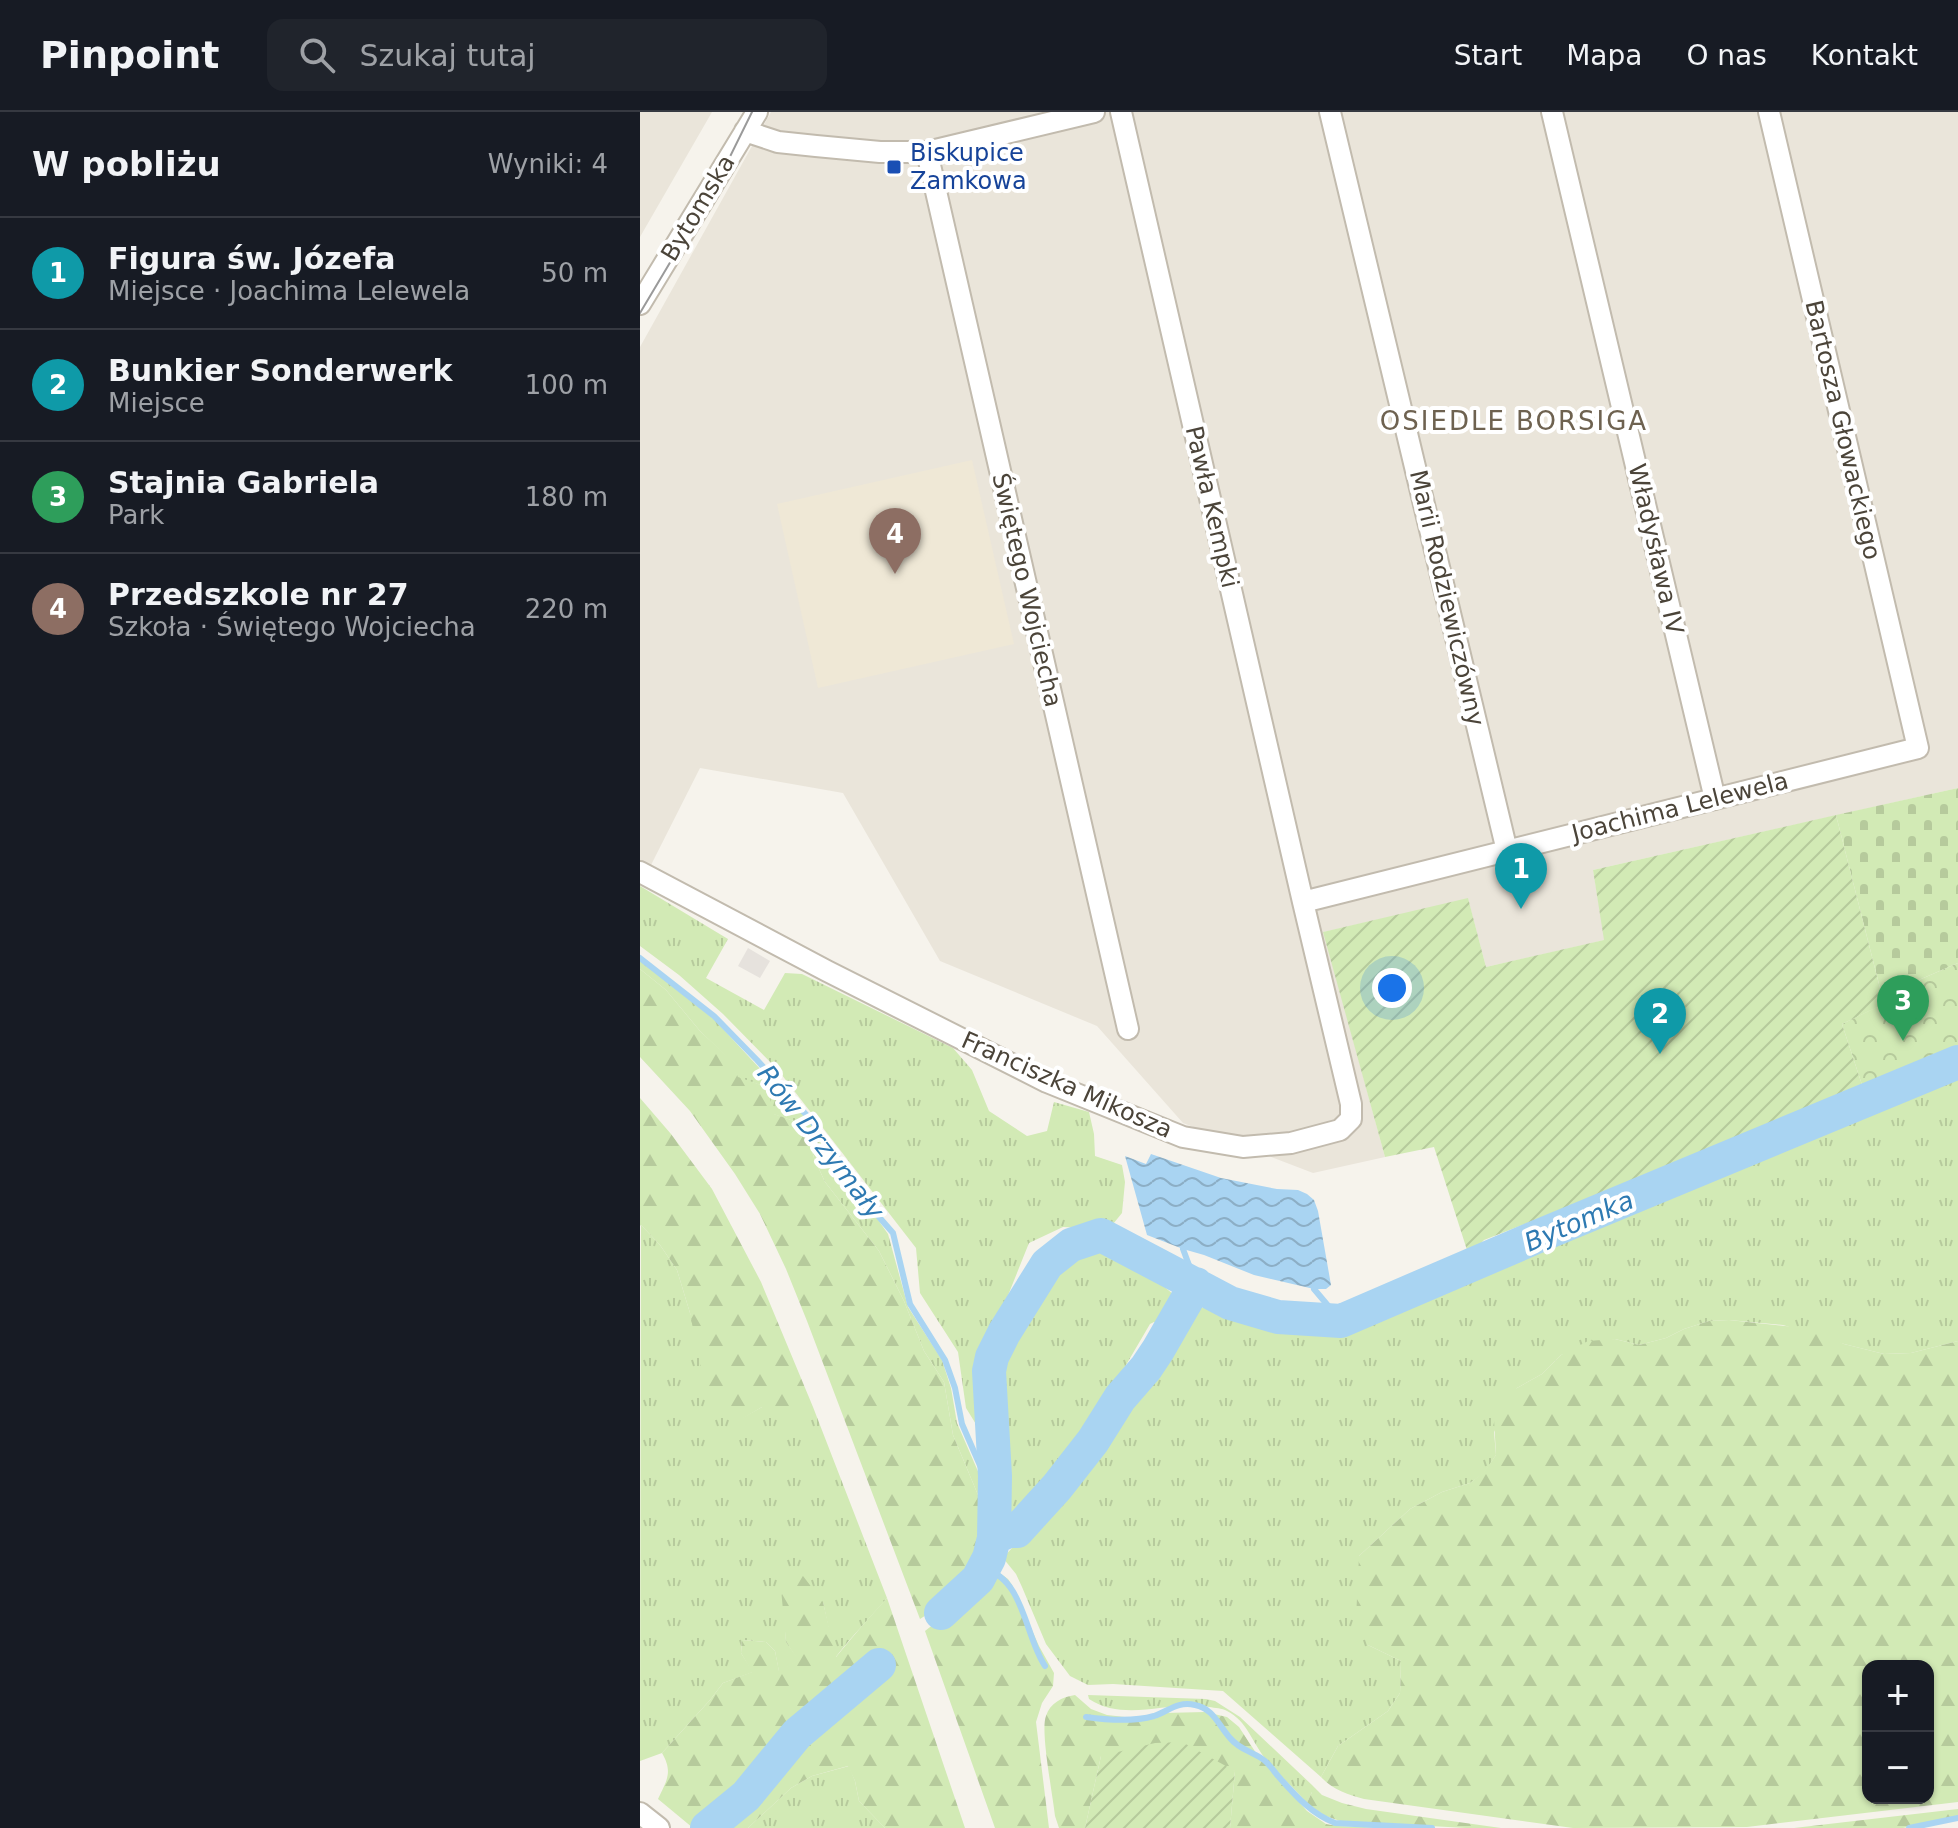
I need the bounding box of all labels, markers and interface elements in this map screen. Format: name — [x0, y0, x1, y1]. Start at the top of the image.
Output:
search box — [267, 19, 827, 91]
text: Pinpoint — [40, 33, 219, 77]
icon: search — [295, 33, 339, 77]
text: Szukaj tutaj — [359, 38, 536, 73]
text: Start — [1454, 39, 1522, 72]
text: Mapa — [1566, 39, 1642, 72]
text: O nas — [1686, 39, 1767, 72]
text: Kontakt — [1811, 39, 1918, 72]
place label: Biskupice Zamkowa — [910, 139, 1027, 195]
text: W pobliżu — [32, 144, 221, 184]
text: Wyniki: 4 — [488, 149, 608, 179]
street label: Bytomska — [655, 150, 741, 266]
marker: Biskupice Zamkowa — [885, 158, 903, 176]
text: Figura św. Józefa — [108, 241, 395, 276]
text: 1 — [49, 258, 67, 288]
text: 50 m — [541, 258, 608, 288]
text: Miejsce · Joachima Lelewela — [108, 276, 470, 306]
street label: Bartosza Głowackiego — [1800, 298, 1886, 562]
text: Bunkier Sonderwerk — [108, 353, 452, 388]
text: 2 — [49, 370, 67, 400]
text: 100 m — [525, 370, 608, 400]
text: Miejsce — [108, 388, 205, 418]
district label: OSIEDLE BORSIGA — [1380, 406, 1648, 436]
street label: Pawła Kempki — [1180, 423, 1244, 591]
street label: Władysława IV — [1623, 461, 1689, 638]
text: Stajnia Gabriela — [108, 465, 379, 500]
street label: Marii Rodziewiczówny — [1404, 467, 1490, 729]
street label: Świętego Wojciecha — [986, 470, 1070, 710]
text: 3 — [49, 482, 67, 512]
text: 180 m — [525, 482, 608, 512]
text: Park — [108, 500, 164, 530]
pin: 4 — [869, 508, 921, 574]
text: Przedszkole nr 27 — [108, 577, 409, 612]
text: 4 — [49, 594, 67, 624]
text: 220 m — [525, 594, 608, 624]
text: Szkoła · Świętego Wojciecha — [108, 612, 476, 642]
street label: Joachima Lelewela — [1567, 767, 1791, 848]
pin: 1 — [1495, 843, 1547, 909]
your location — [1372, 968, 1412, 1008]
pin: 3 — [1877, 975, 1929, 1041]
pin: 2 — [1634, 988, 1686, 1054]
street label: Franciszka Mikosza — [957, 1026, 1177, 1144]
water label: Rów Drzymały — [752, 1059, 891, 1226]
water label: Bytomka — [1520, 1185, 1638, 1257]
map controls — [1862, 1660, 1934, 1804]
button: + — [1862, 1660, 1934, 1732]
button: − — [1862, 1732, 1934, 1804]

